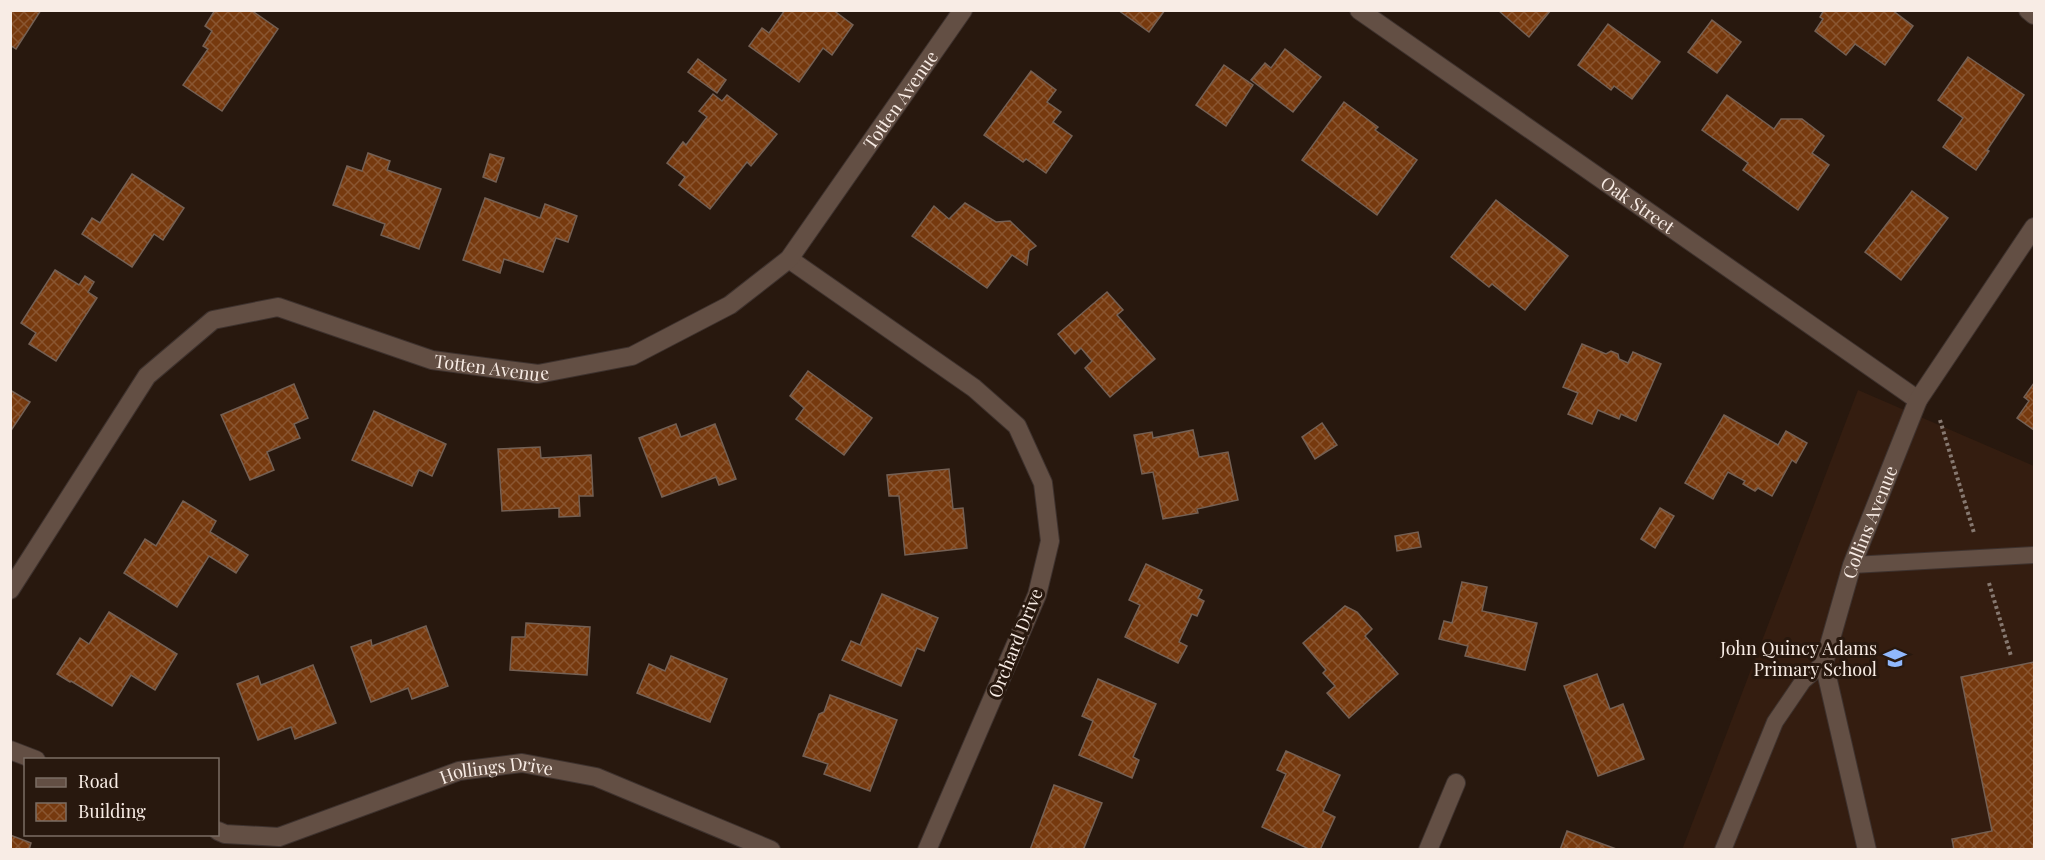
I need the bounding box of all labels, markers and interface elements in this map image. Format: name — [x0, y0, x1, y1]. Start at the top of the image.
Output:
street label: Totten Avenue — [857, 46, 943, 154]
street label: Oak Street — [1596, 170, 1680, 239]
street label: Totten Avenue — [433, 348, 551, 386]
street label: Collins Avenue — [1837, 462, 1903, 581]
street label: Orchard Drive — [982, 585, 1048, 701]
place label: John Quincy Adams Primary School — [1719, 636, 1877, 681]
school or university icon: John Quincy Adams Primary School — [1882, 645, 1908, 671]
street label: Hollings Drive — [436, 751, 555, 789]
legend — [24, 758, 219, 836]
text: Road — [78, 769, 119, 793]
text: Building — [78, 799, 146, 823]

